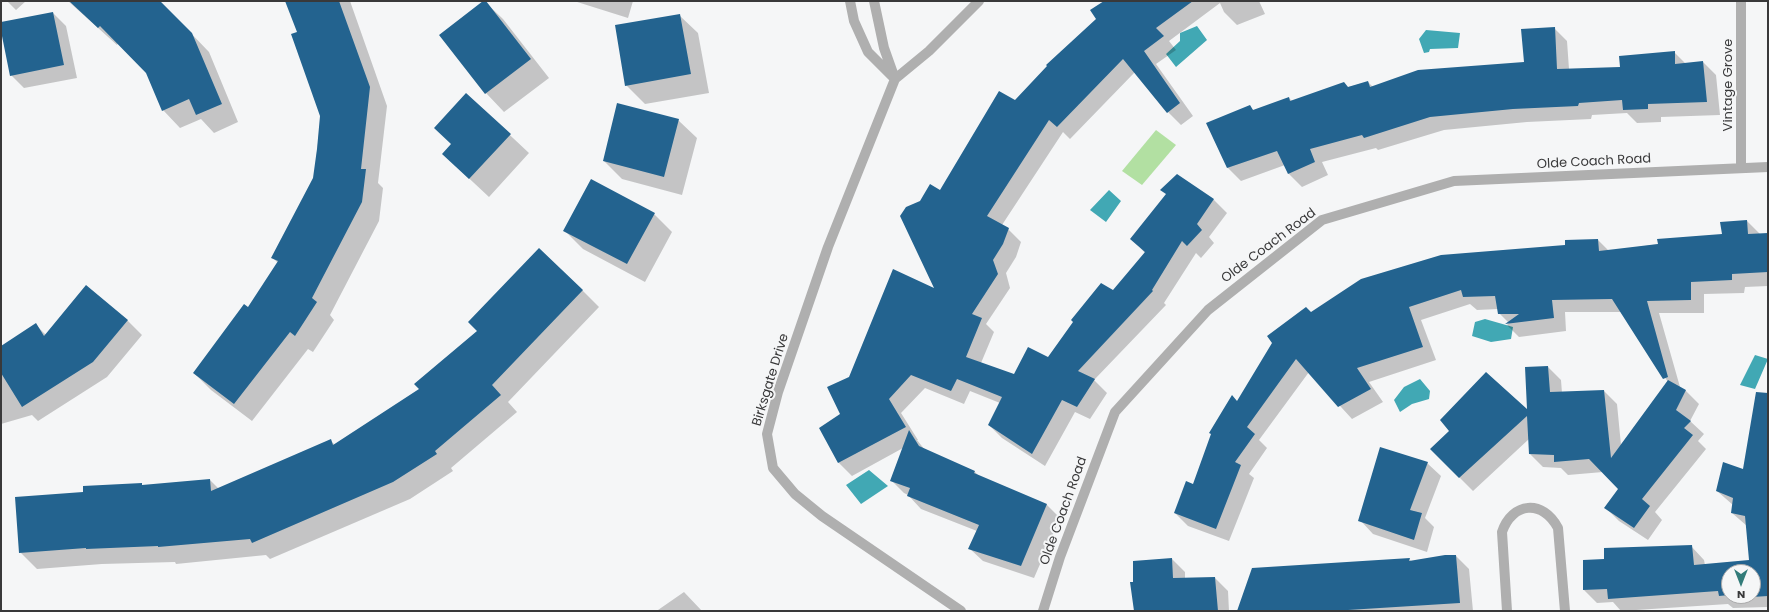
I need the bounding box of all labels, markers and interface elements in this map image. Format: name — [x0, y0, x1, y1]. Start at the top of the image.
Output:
street label: Vintage Grove — [1721, 39, 1737, 131]
street label: Olde Coach Road — [1536, 151, 1652, 173]
street label: Olde Coach Road — [1219, 205, 1319, 287]
street label: Birksgate Drive — [750, 332, 792, 428]
street label: Olde Coach Road — [1037, 455, 1091, 567]
north arrow — [1721, 564, 1761, 604]
text: N — [1737, 587, 1745, 603]

